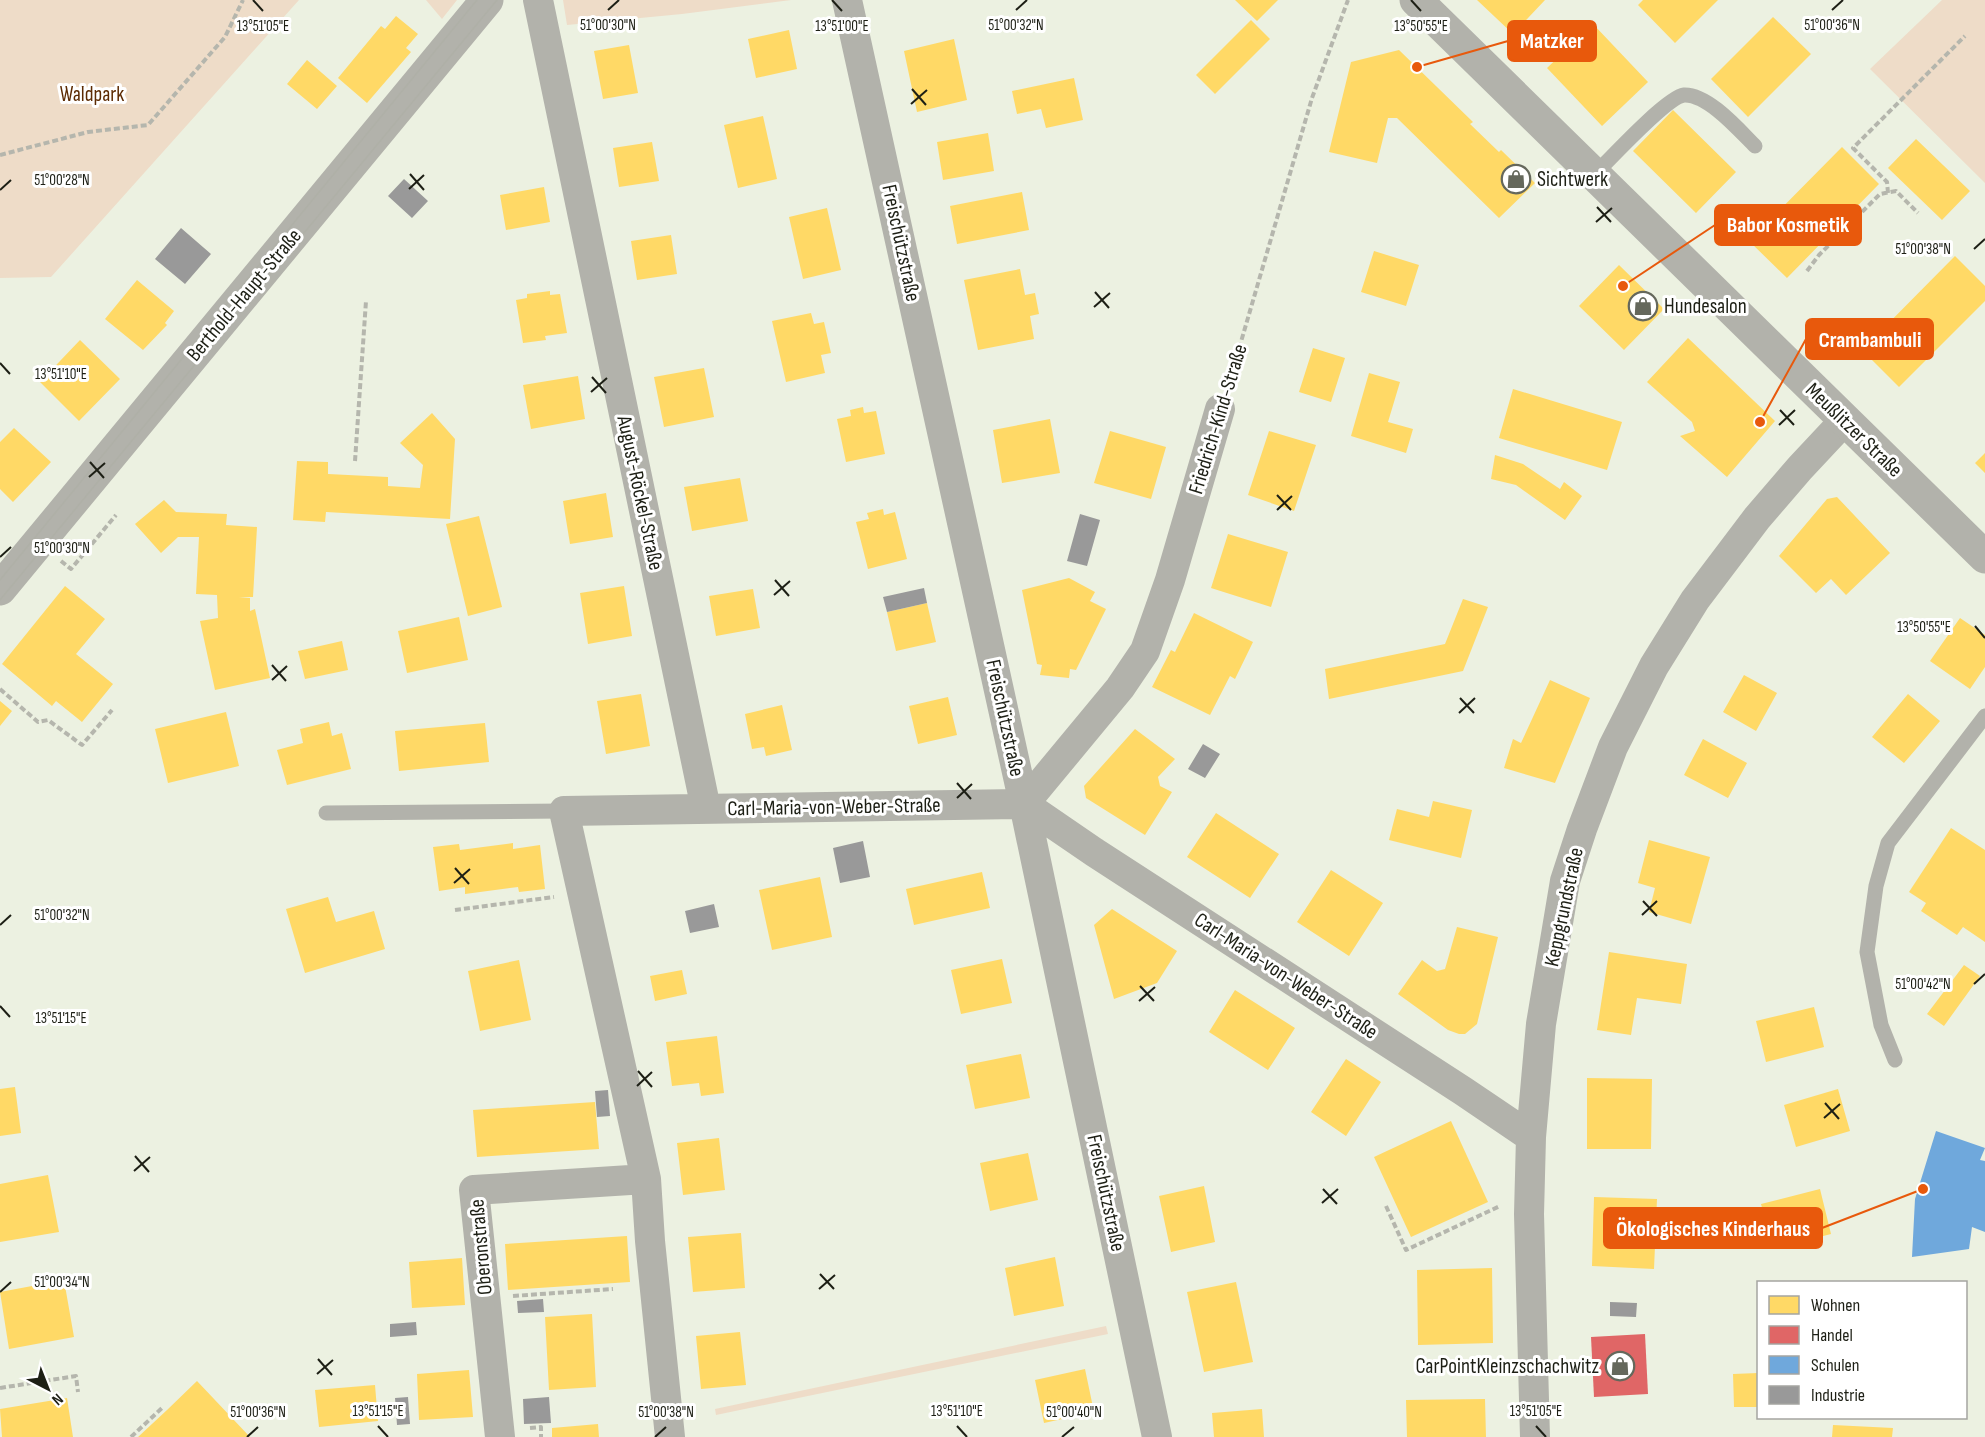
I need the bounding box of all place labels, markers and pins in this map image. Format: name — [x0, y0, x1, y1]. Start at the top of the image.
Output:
callout: Matzker — [1508, 21, 1596, 61]
shop icon: Sichtwerk — [1500, 163, 1532, 195]
place label: Sichtwerk — [1537, 167, 1608, 192]
callout: Babor Kosmetik — [1715, 205, 1861, 245]
shop icon: Hundesalon — [1627, 290, 1659, 322]
place label: Hundesalon — [1664, 294, 1747, 319]
callout: Crambambuli — [1806, 319, 1933, 359]
callout: Ökologisches Kinderhaus — [1604, 1208, 1822, 1248]
shop icon: CarPointKleinzschachwitz — [1604, 1350, 1636, 1382]
place label: CarPointKleinzschachwitz — [1416, 1354, 1599, 1379]

